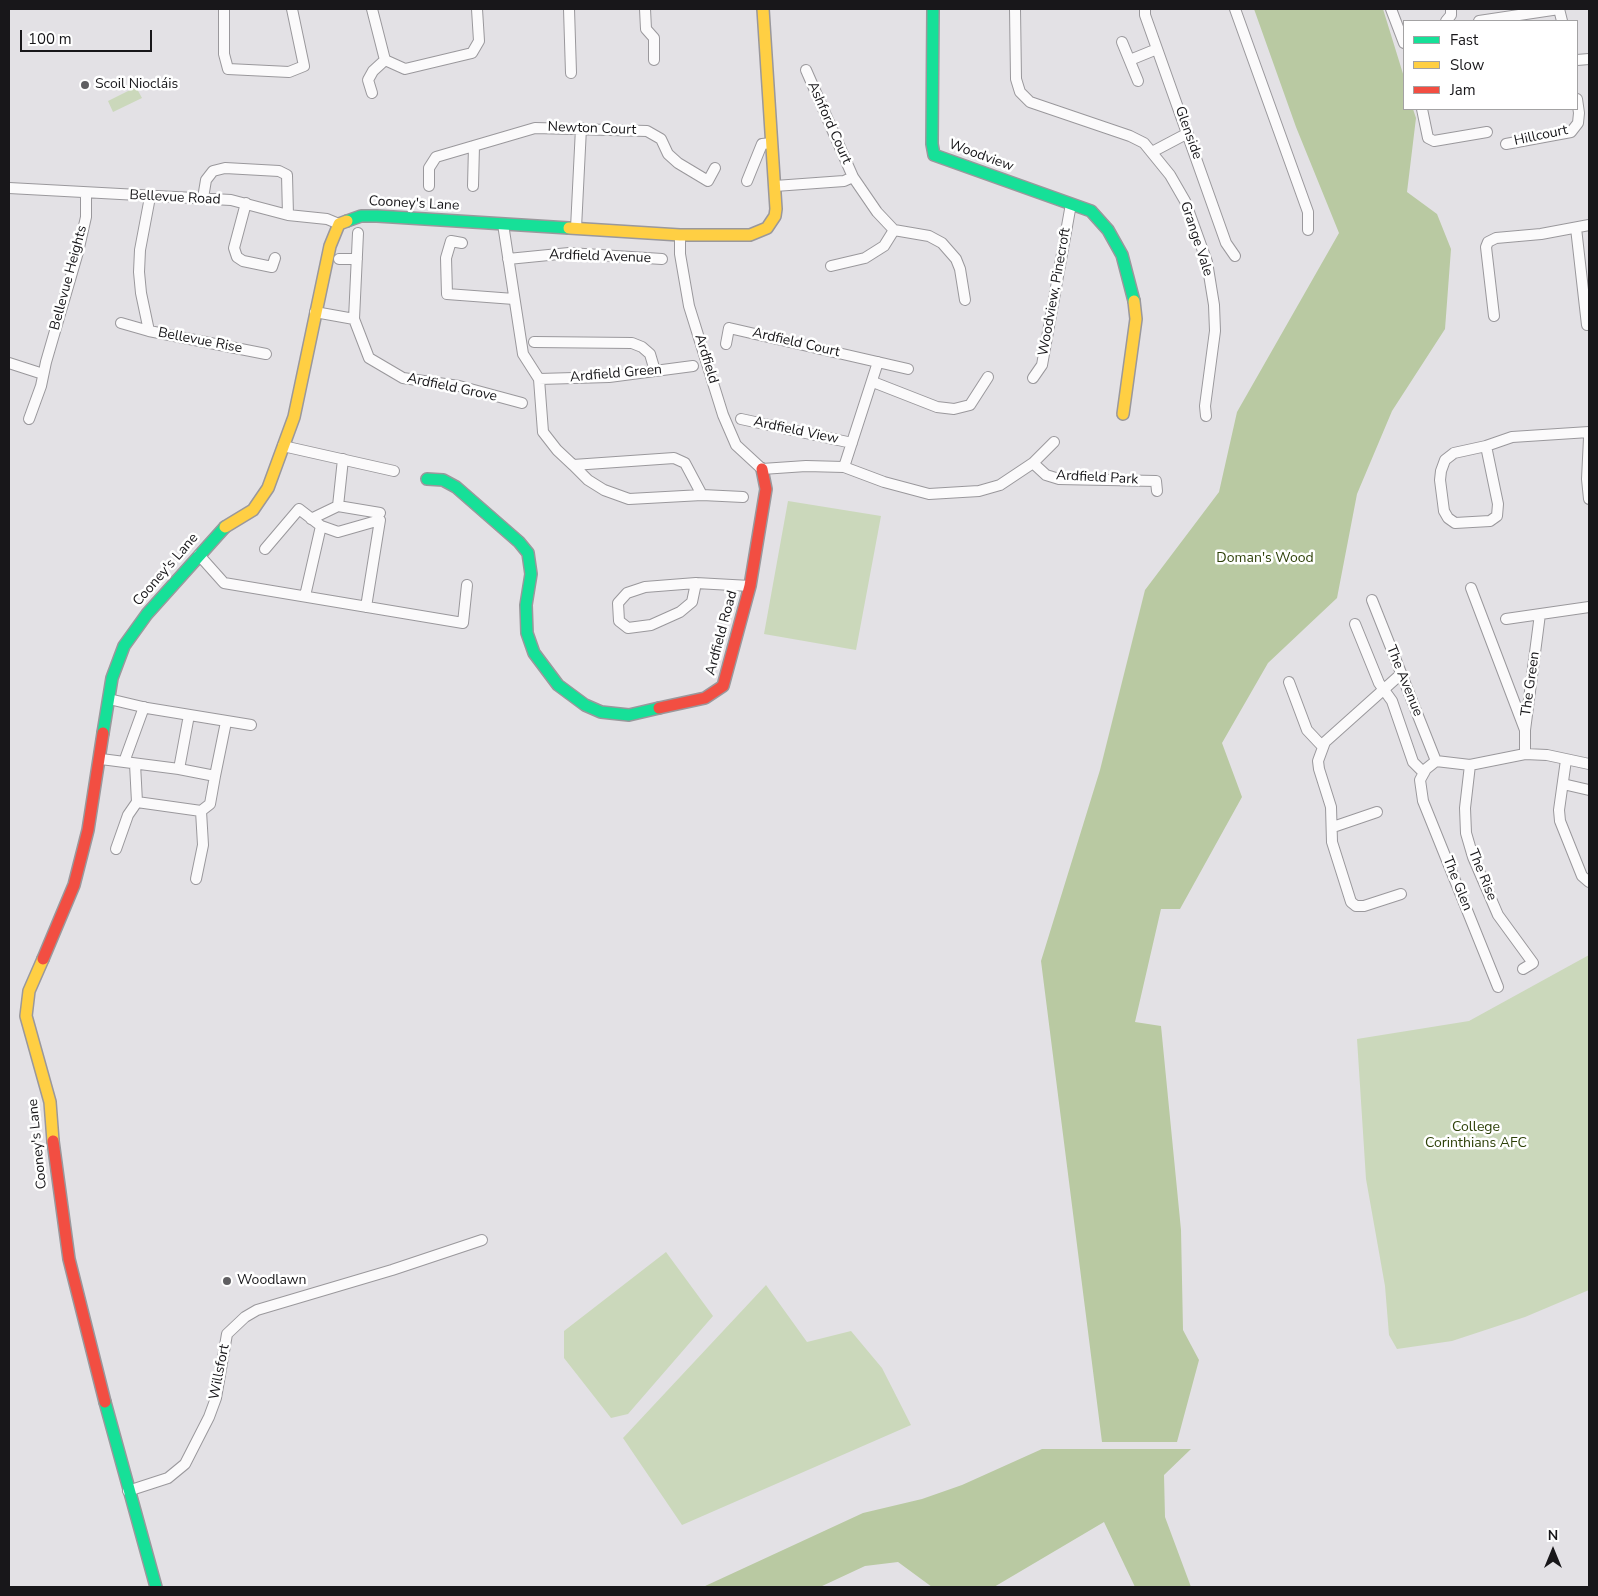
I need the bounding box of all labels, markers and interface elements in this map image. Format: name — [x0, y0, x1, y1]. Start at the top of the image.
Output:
scale bar — [22, 20, 155, 52]
legend — [1403, 20, 1578, 110]
text: 100 m — [28, 29, 72, 49]
text: Fast — [1450, 30, 1478, 50]
text: Slow — [1450, 55, 1484, 75]
place label: Scoil Niocláis — [95, 77, 178, 93]
marker: Scoil Niocláis — [79, 79, 91, 91]
street label: Ashford Court — [803, 79, 855, 167]
text: Jam — [1450, 80, 1476, 100]
street label: Glenside — [1171, 104, 1205, 162]
street label: Newton Court — [547, 119, 637, 139]
street label: Hillcourt — [1513, 122, 1569, 150]
street label: Woodview — [946, 136, 1016, 176]
street label: Bellevue Road — [129, 187, 221, 209]
street label: Cooney's Lane — [368, 193, 460, 215]
street label: Grange Vale — [1176, 200, 1216, 278]
street label: Bellevue Heights — [47, 224, 91, 332]
street label: Woodview, Pinecroft — [1035, 227, 1075, 357]
street label: Ardfield Avenue — [549, 247, 651, 267]
street label: Bellevue Rise — [156, 325, 244, 357]
street label: Ardfield Court — [751, 325, 841, 361]
street label: Ardfield — [691, 332, 721, 386]
street label: Ardfield Green — [569, 362, 663, 386]
street label: Ardfield Grove — [405, 370, 499, 406]
street label: Ardfield View — [752, 414, 840, 448]
street label: Ardfield Park — [1055, 467, 1139, 489]
street label: Cooney's Lane — [130, 530, 202, 610]
park label: Doman's Wood — [1216, 551, 1314, 567]
street label: Ardfield Road — [703, 589, 741, 677]
street label: The Avenue — [1382, 643, 1426, 719]
street label: The Green — [1518, 650, 1544, 718]
street label: The Rise — [1464, 847, 1500, 903]
street label: The Glen — [1439, 854, 1475, 914]
street label: Cooney's Lane — [25, 1098, 51, 1190]
park label: College Corinthians AFC — [1425, 1120, 1527, 1152]
place label: Woodlawn — [237, 1273, 307, 1289]
marker: Woodlawn — [221, 1275, 233, 1287]
street label: Willsfort — [206, 1343, 234, 1401]
north arrow — [1528, 1526, 1578, 1576]
text: N — [1548, 1526, 1558, 1545]

